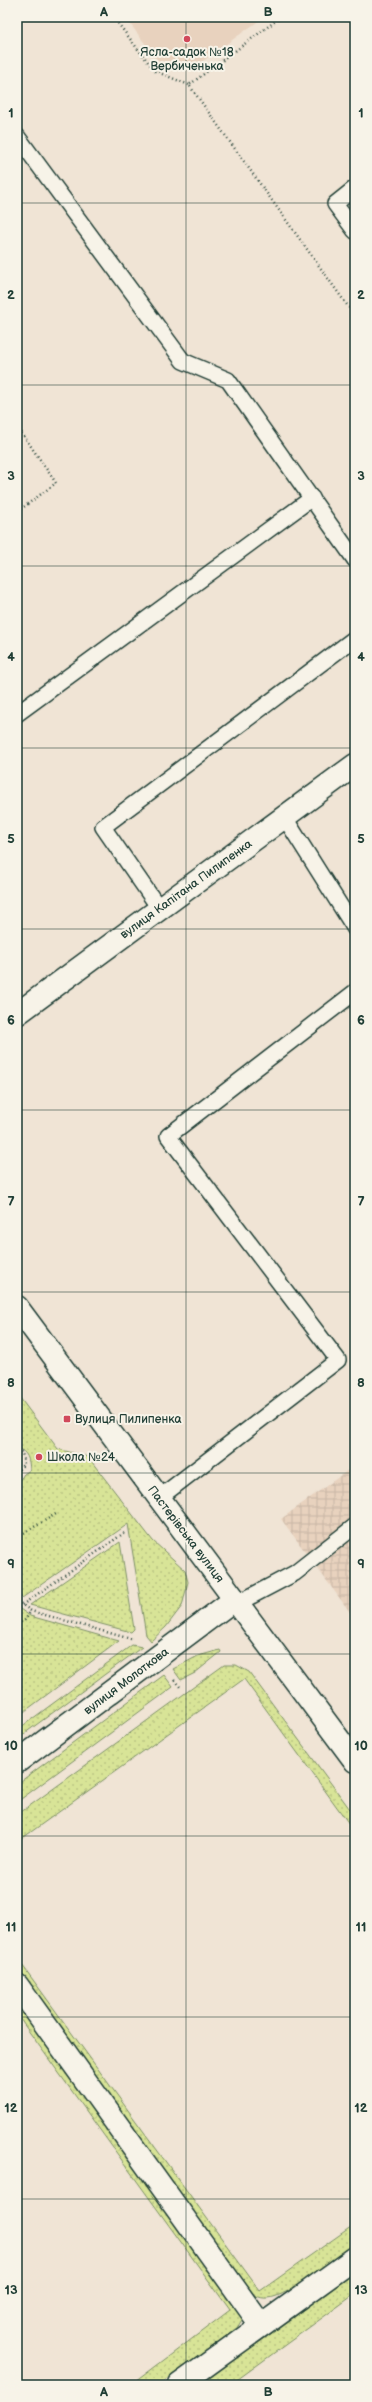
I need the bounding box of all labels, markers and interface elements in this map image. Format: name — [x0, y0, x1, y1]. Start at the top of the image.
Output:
text: A — [99, 4, 108, 20]
text: B — [263, 4, 273, 20]
marker: Ясла-садок №18 Вербиченька — [182, 34, 192, 44]
place label: Ясла-садок №18 Вербиченька — [140, 45, 234, 74]
text: 1 — [8, 105, 14, 121]
text: 1 — [358, 105, 364, 121]
text: 2 — [7, 287, 15, 303]
text: 2 — [357, 287, 365, 303]
text: 3 — [7, 468, 15, 484]
text: 3 — [357, 468, 365, 484]
text: 4 — [7, 649, 15, 665]
text: 4 — [357, 649, 365, 665]
text: 5 — [7, 831, 15, 847]
text: 5 — [357, 831, 365, 847]
street label: вулиця Капітана Пилипенка — [117, 836, 255, 942]
text: 6 — [7, 1012, 15, 1028]
text: 6 — [357, 1012, 365, 1028]
text: 7 — [7, 1194, 15, 1210]
text: 7 — [357, 1194, 365, 1210]
text: 8 — [7, 1375, 15, 1391]
text: 8 — [357, 1375, 365, 1391]
place label: Вулиця Пилипенка — [75, 1412, 182, 1427]
marker: Вулиця Пилипенка — [62, 1414, 72, 1424]
place label: Школа №24 — [47, 1450, 116, 1465]
marker: Школа №24 — [34, 1452, 44, 1462]
street label: Пастерівська вулиця — [144, 1483, 227, 1586]
text: 9 — [7, 1556, 15, 1572]
text: 9 — [357, 1556, 365, 1572]
street label: вулиця Молоткова — [81, 1645, 172, 1718]
text: 10 — [4, 1738, 18, 1754]
text: 10 — [354, 1738, 368, 1754]
text: 11 — [6, 1919, 16, 1935]
text: 11 — [356, 1919, 366, 1935]
text: 12 — [4, 2100, 18, 2116]
text: 12 — [354, 2100, 368, 2116]
text: 13 — [4, 2282, 18, 2298]
text: 13 — [354, 2282, 368, 2298]
text: A — [99, 2384, 108, 2400]
text: B — [263, 2384, 273, 2400]

